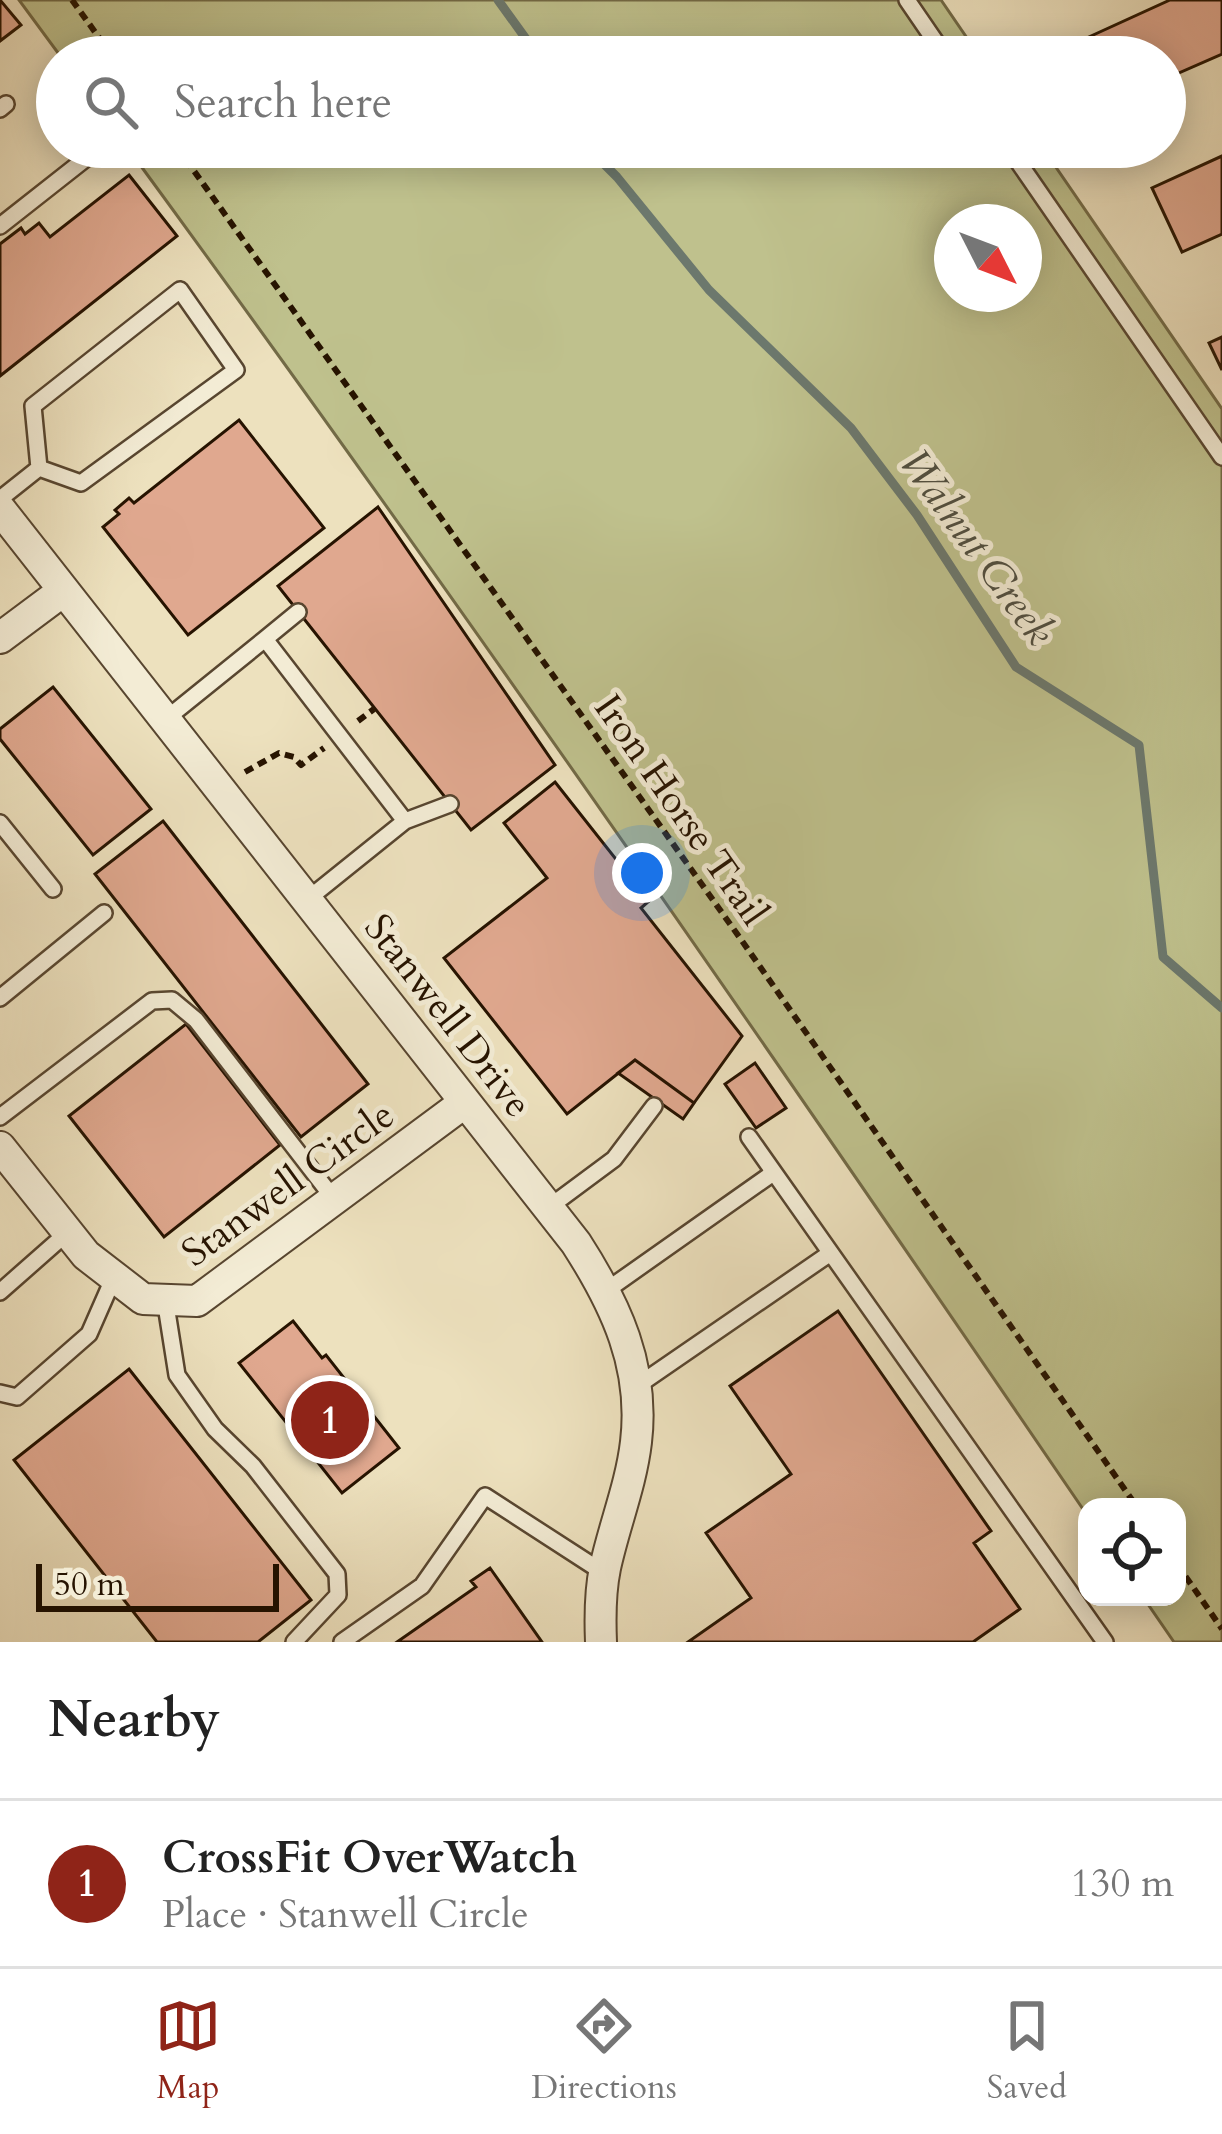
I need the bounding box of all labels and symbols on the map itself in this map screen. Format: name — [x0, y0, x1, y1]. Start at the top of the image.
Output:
north arrow — [934, 204, 1042, 312]
water label: Walnut Creek — [886, 437, 1068, 657]
street label: Iron Horse Trail — [582, 684, 780, 936]
your location — [612, 843, 672, 903]
street label: Stanwell Drive — [352, 903, 544, 1129]
street label: Stanwell Circle — [171, 1089, 405, 1279]
pin: 1 — [291, 1375, 369, 1465]
scale bar — [36, 1558, 279, 1611]

